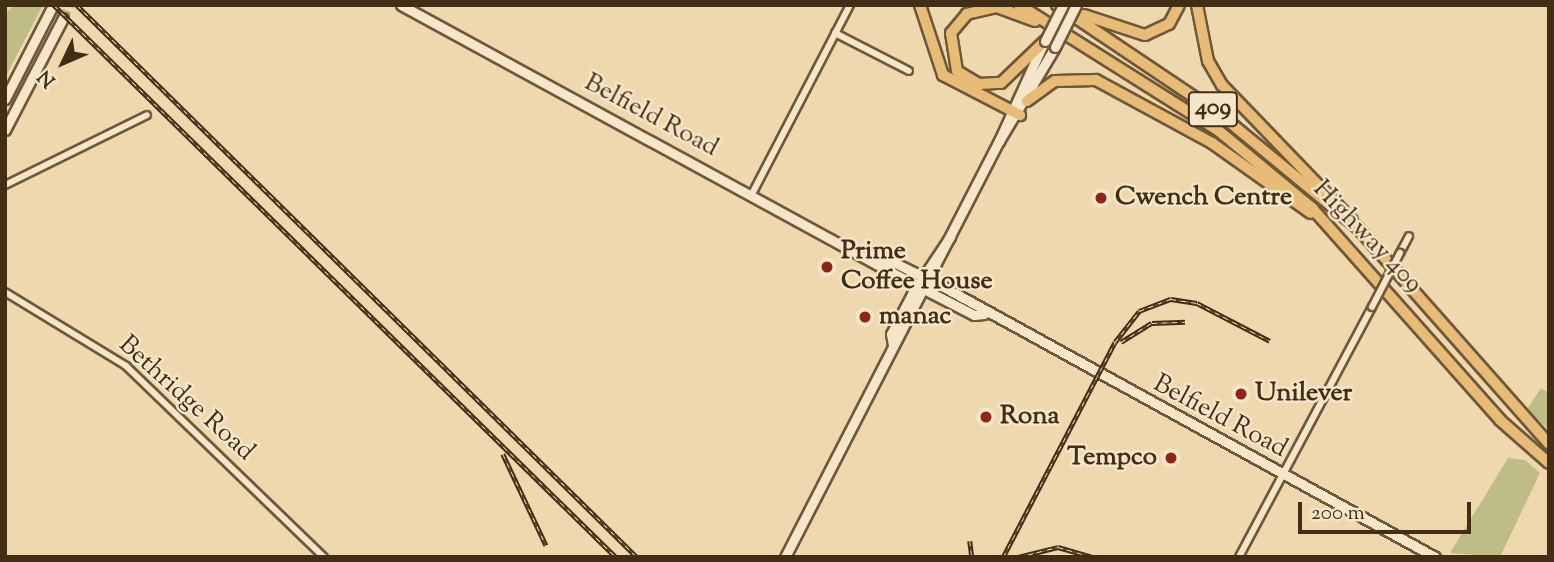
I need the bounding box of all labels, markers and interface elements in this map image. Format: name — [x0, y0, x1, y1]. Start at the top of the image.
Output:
north arrow — [28, 28, 98, 98]
text: N — [33, 63, 63, 93]
street label: Belfield Road — [579, 68, 723, 164]
road number: 409 — [1187, 88, 1239, 130]
street label: Highway 409 — [1306, 174, 1428, 300]
place label: Cwench Centre — [1115, 182, 1292, 214]
marker: Cwench Centre — [1093, 190, 1109, 206]
place label: Prime Coffee House — [841, 236, 993, 298]
marker: Prime Coffee House — [819, 259, 835, 275]
place label: manac — [879, 301, 951, 333]
marker: manac — [857, 309, 873, 325]
street label: Bethridge Road — [112, 330, 260, 468]
street label: Belfield Road — [1148, 369, 1292, 465]
place label: Unilever — [1255, 378, 1352, 410]
marker: Unilever — [1233, 386, 1249, 402]
place label: Rona — [1000, 401, 1059, 433]
marker: Rona — [978, 409, 994, 425]
place label: Tempco — [1067, 442, 1157, 474]
marker: Tempco — [1163, 450, 1179, 466]
scale bar — [1302, 489, 1475, 532]
text: 200 m — [1311, 499, 1365, 529]

